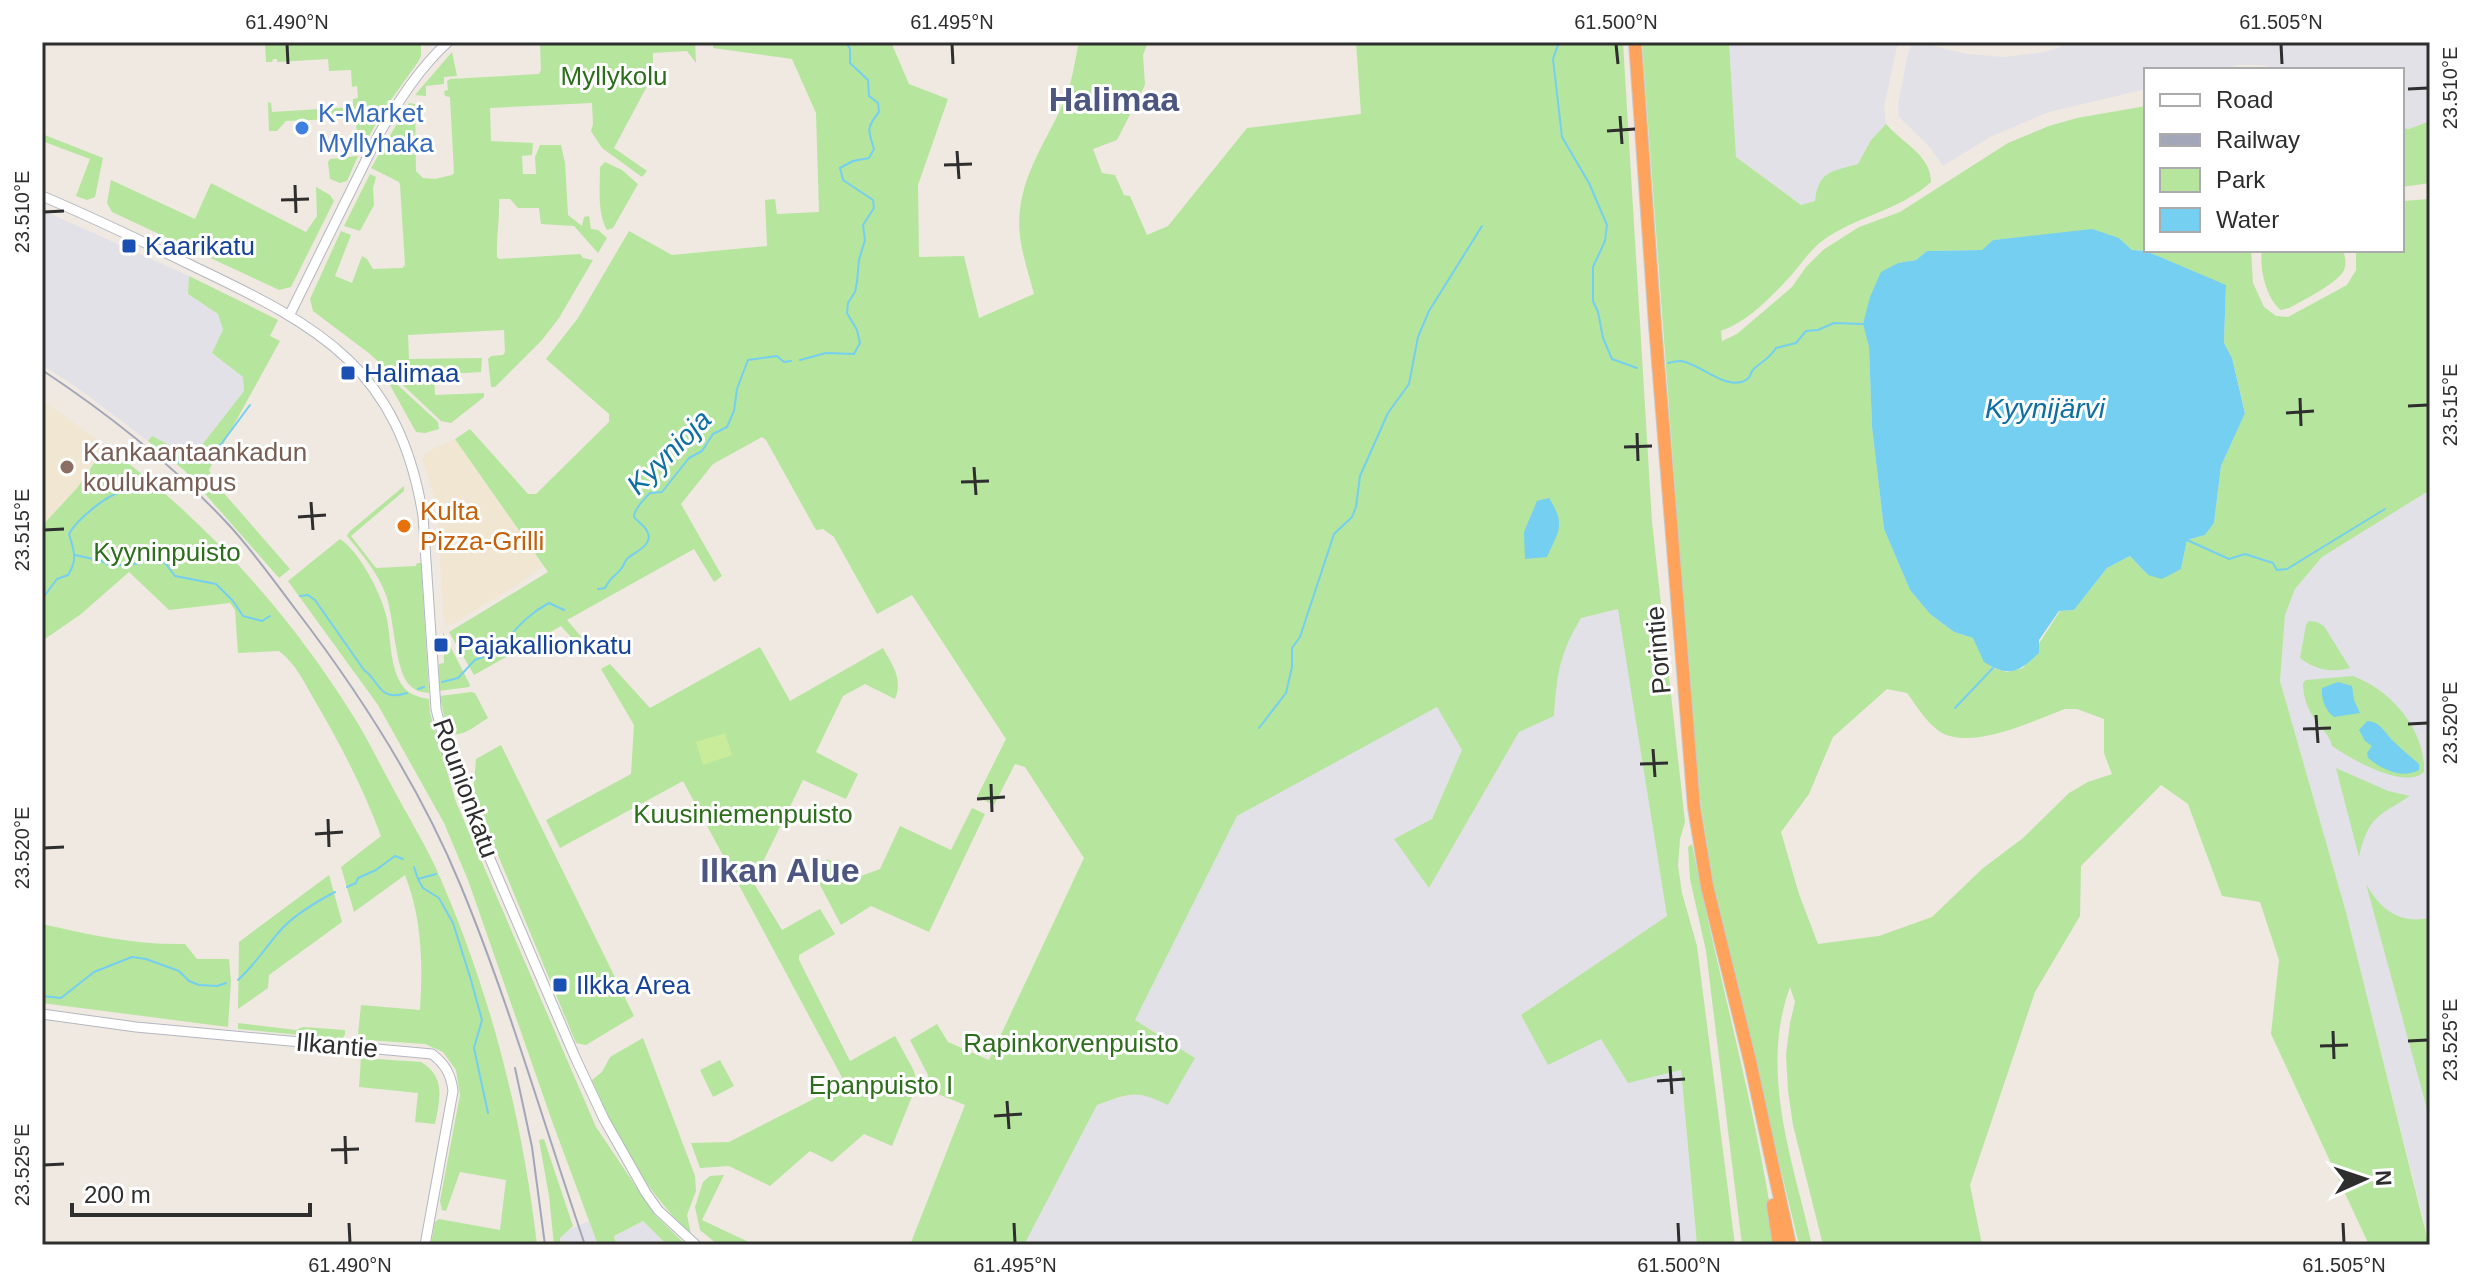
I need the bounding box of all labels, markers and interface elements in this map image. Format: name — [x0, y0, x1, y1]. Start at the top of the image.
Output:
text: 61.490°N — [245, 11, 329, 33]
text: 61.495°N — [910, 11, 994, 33]
text: 61.500°N — [1574, 11, 1658, 33]
text: 61.505°N — [2239, 11, 2323, 33]
text: 23.510°E — [2439, 47, 2461, 129]
park label: Myllykolu — [561, 61, 667, 91]
legend — [2144, 68, 2404, 252]
district label: Halimaa — [1049, 80, 1180, 118]
text: Road — [2216, 86, 2273, 113]
place label: K-Market Myllyhaka — [318, 98, 434, 158]
marker: K-Market Myllyhaka — [293, 119, 311, 137]
text: Railway — [2216, 126, 2300, 153]
text: Park — [2216, 166, 2266, 193]
text: 23.510°E — [11, 171, 33, 253]
text: Water — [2216, 206, 2279, 233]
place label: Kaarikatu — [145, 231, 255, 261]
marker: Kaarikatu — [120, 237, 138, 255]
place label: Halimaa — [364, 358, 460, 388]
marker: Halimaa — [339, 364, 357, 382]
text: 23.515°E — [2439, 364, 2461, 446]
water label: Kyynijärvi — [1985, 393, 2106, 424]
water label: Kyynioja — [621, 404, 717, 500]
place label: Kankaantaankadun koulukampus — [83, 437, 307, 497]
marker: Kankaantaankadun koulukampus — [58, 458, 76, 476]
text: 23.515°E — [11, 489, 33, 571]
place label: Kulta Pizza-Grilli — [420, 496, 544, 556]
marker: Kulta Pizza-Grilli — [395, 517, 413, 535]
park label: Kyyninpuisto — [93, 537, 241, 567]
street label: Porintie — [1639, 605, 1677, 695]
place label: Pajakallionkatu — [457, 630, 632, 660]
marker: Pajakallionkatu — [432, 636, 450, 654]
text: 23.520°E — [2439, 682, 2461, 764]
street label: Rounionkatu — [427, 714, 505, 862]
park label: Kuusiniemenpuisto — [633, 799, 853, 829]
text: 23.520°E — [11, 807, 33, 889]
district label: Ilkan Alue — [700, 851, 860, 889]
place label: Ilkka Area — [576, 970, 691, 1000]
marker: Ilkka Area — [551, 976, 569, 994]
text: 23.525°E — [2439, 999, 2461, 1081]
street label: Ilkantie — [295, 1026, 379, 1064]
park label: Rapinkorvenpuisto — [963, 1028, 1179, 1058]
park label: Epanpuisto I — [809, 1070, 953, 1100]
text: 23.525°E — [11, 1124, 33, 1206]
north arrow — [2324, 1139, 2404, 1219]
scale bar — [72, 1167, 310, 1217]
text: N — [2371, 1169, 2396, 1187]
text: 200 m — [84, 1181, 151, 1208]
text: 61.490°N — [308, 1254, 392, 1276]
text: 61.495°N — [973, 1254, 1057, 1276]
text: 61.500°N — [1637, 1254, 1721, 1276]
text: 61.505°N — [2302, 1254, 2386, 1276]

